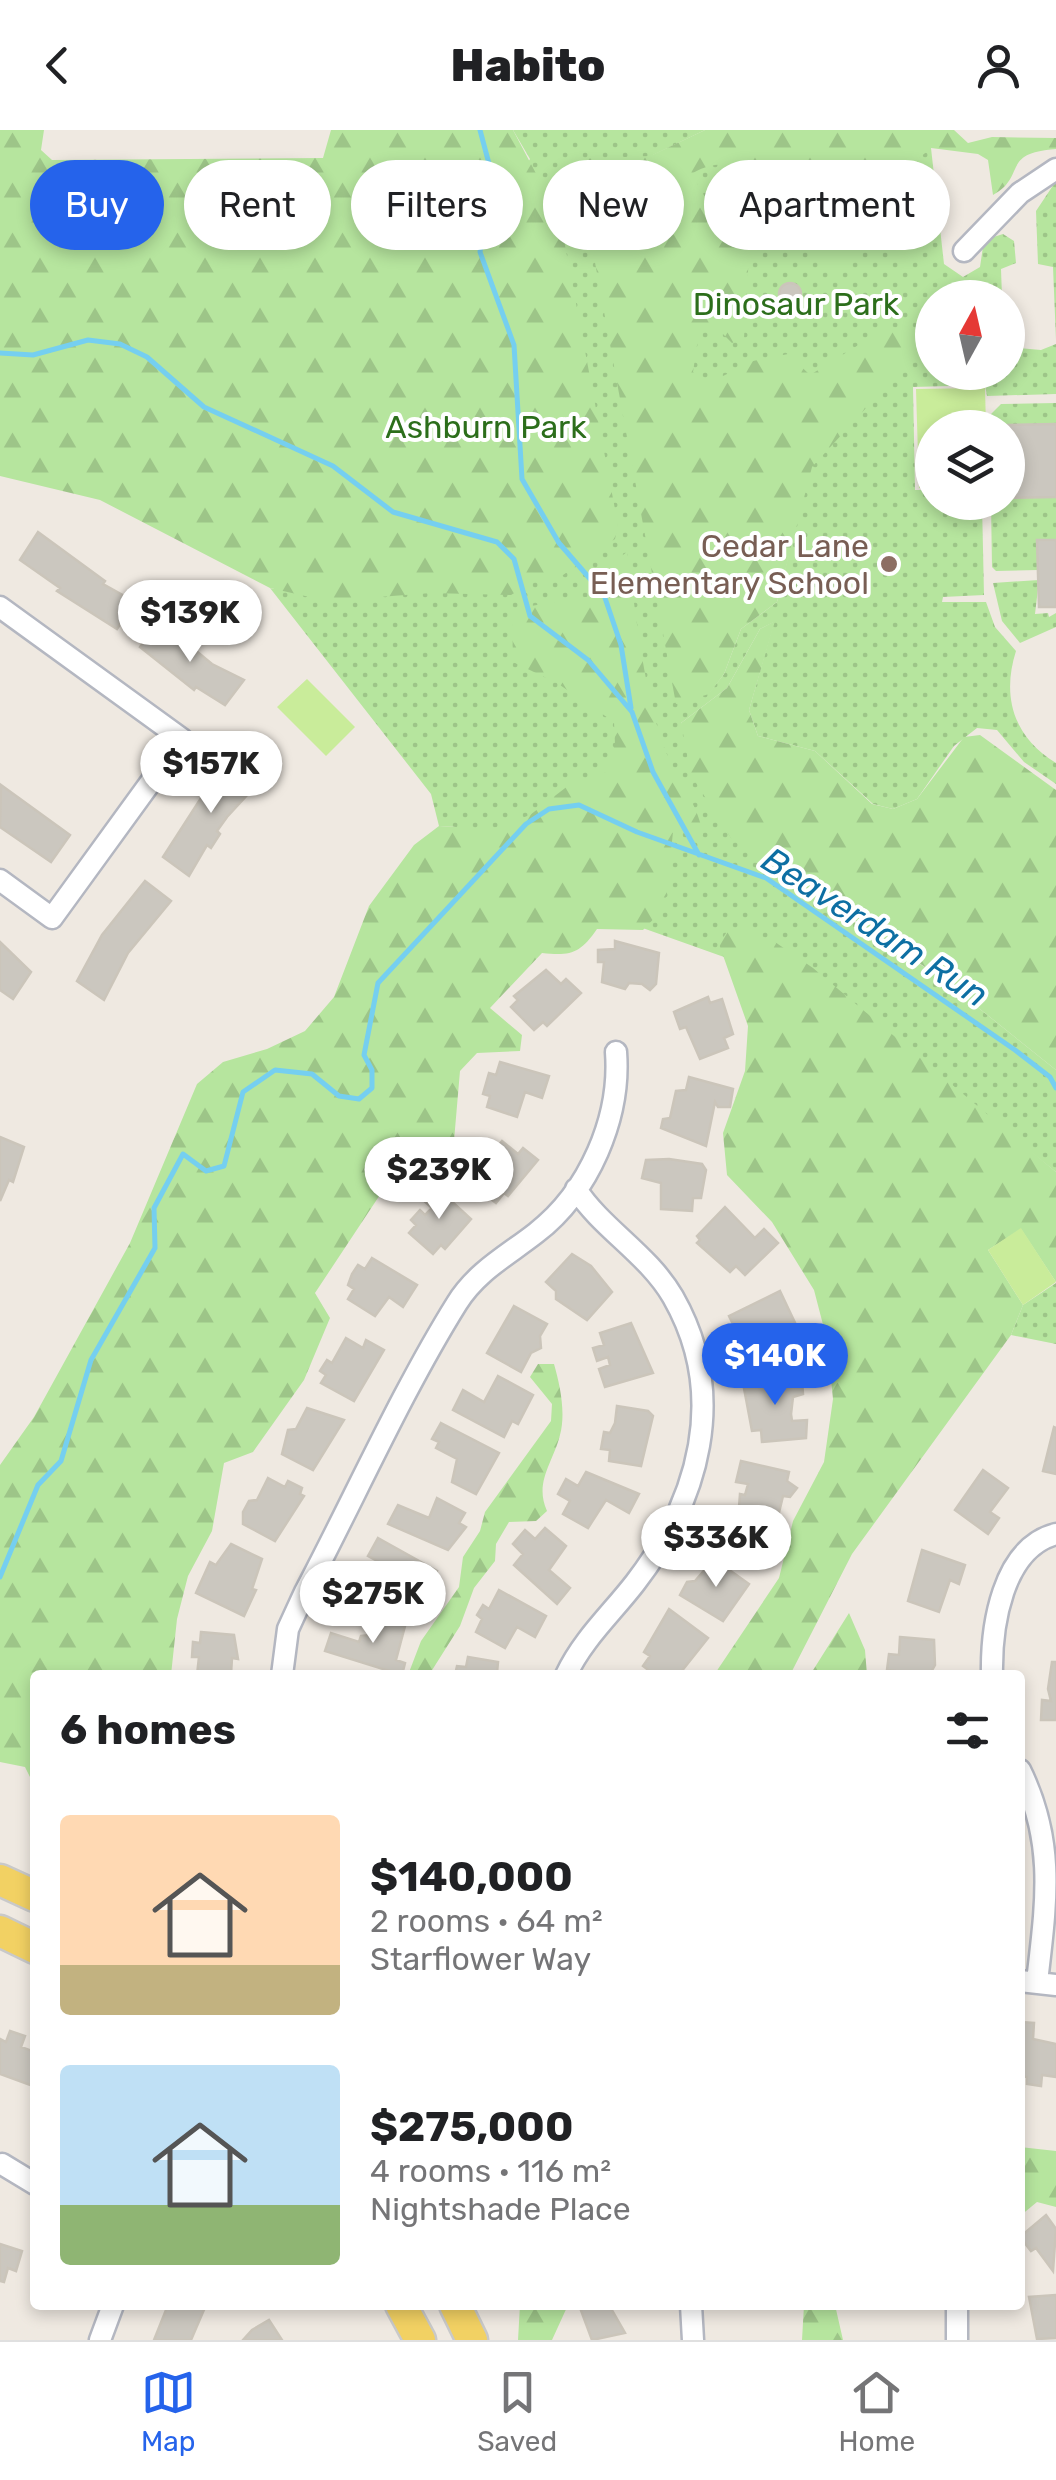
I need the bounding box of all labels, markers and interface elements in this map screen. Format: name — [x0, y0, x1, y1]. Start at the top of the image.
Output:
icon: back — [30, 38, 85, 93]
icon: person — [971, 38, 1026, 93]
text: Habito — [451, 39, 605, 92]
chip: Buy — [30, 160, 164, 250]
chip: Rent — [184, 160, 331, 250]
chip: Filters — [351, 160, 523, 250]
chip: New — [543, 160, 684, 250]
chip: Apartment — [704, 160, 950, 250]
north arrow — [915, 280, 1025, 390]
map controls — [915, 280, 1025, 520]
park label: Dinosaur Park — [693, 285, 900, 323]
park label: Ashburn Park — [385, 408, 587, 446]
button: layers — [915, 410, 1025, 520]
place label: Cedar Lane Elementary School — [590, 527, 869, 602]
marker: Cedar Lane Elementary School — [878, 553, 900, 575]
pin: $139K — [120, 580, 260, 665]
text: $139K — [140, 593, 240, 631]
pin: $157K — [141, 731, 281, 816]
text: $157K — [162, 744, 260, 782]
water label: Beaverdam Run — [754, 838, 996, 1016]
pin: $239K — [369, 1137, 509, 1222]
text: $239K — [387, 1150, 492, 1188]
pin: $140K — [705, 1323, 845, 1408]
text: $140K — [724, 1336, 826, 1374]
pin: $336K — [646, 1505, 786, 1590]
text: $336K — [663, 1518, 769, 1556]
pin: $275K — [303, 1561, 443, 1646]
text: $275K — [322, 1574, 424, 1612]
icon: filters — [940, 1703, 995, 1758]
text: 6 homes — [60, 1705, 236, 1755]
text: $140,000 — [370, 1852, 573, 1902]
icon: home — [140, 1855, 260, 1975]
text: 2 rooms · 64 m² — [370, 1902, 603, 1940]
text: Starflower Way — [370, 1940, 591, 1978]
text: $275,000 — [370, 2102, 573, 2152]
icon: home — [140, 2105, 260, 2225]
text: 4 rooms · 116 m² — [370, 2152, 611, 2190]
text: Nightshade Place — [370, 2190, 631, 2228]
tab: Map — [141, 2365, 196, 2458]
tab: Saved — [477, 2365, 557, 2458]
tab: Home — [839, 2365, 915, 2458]

